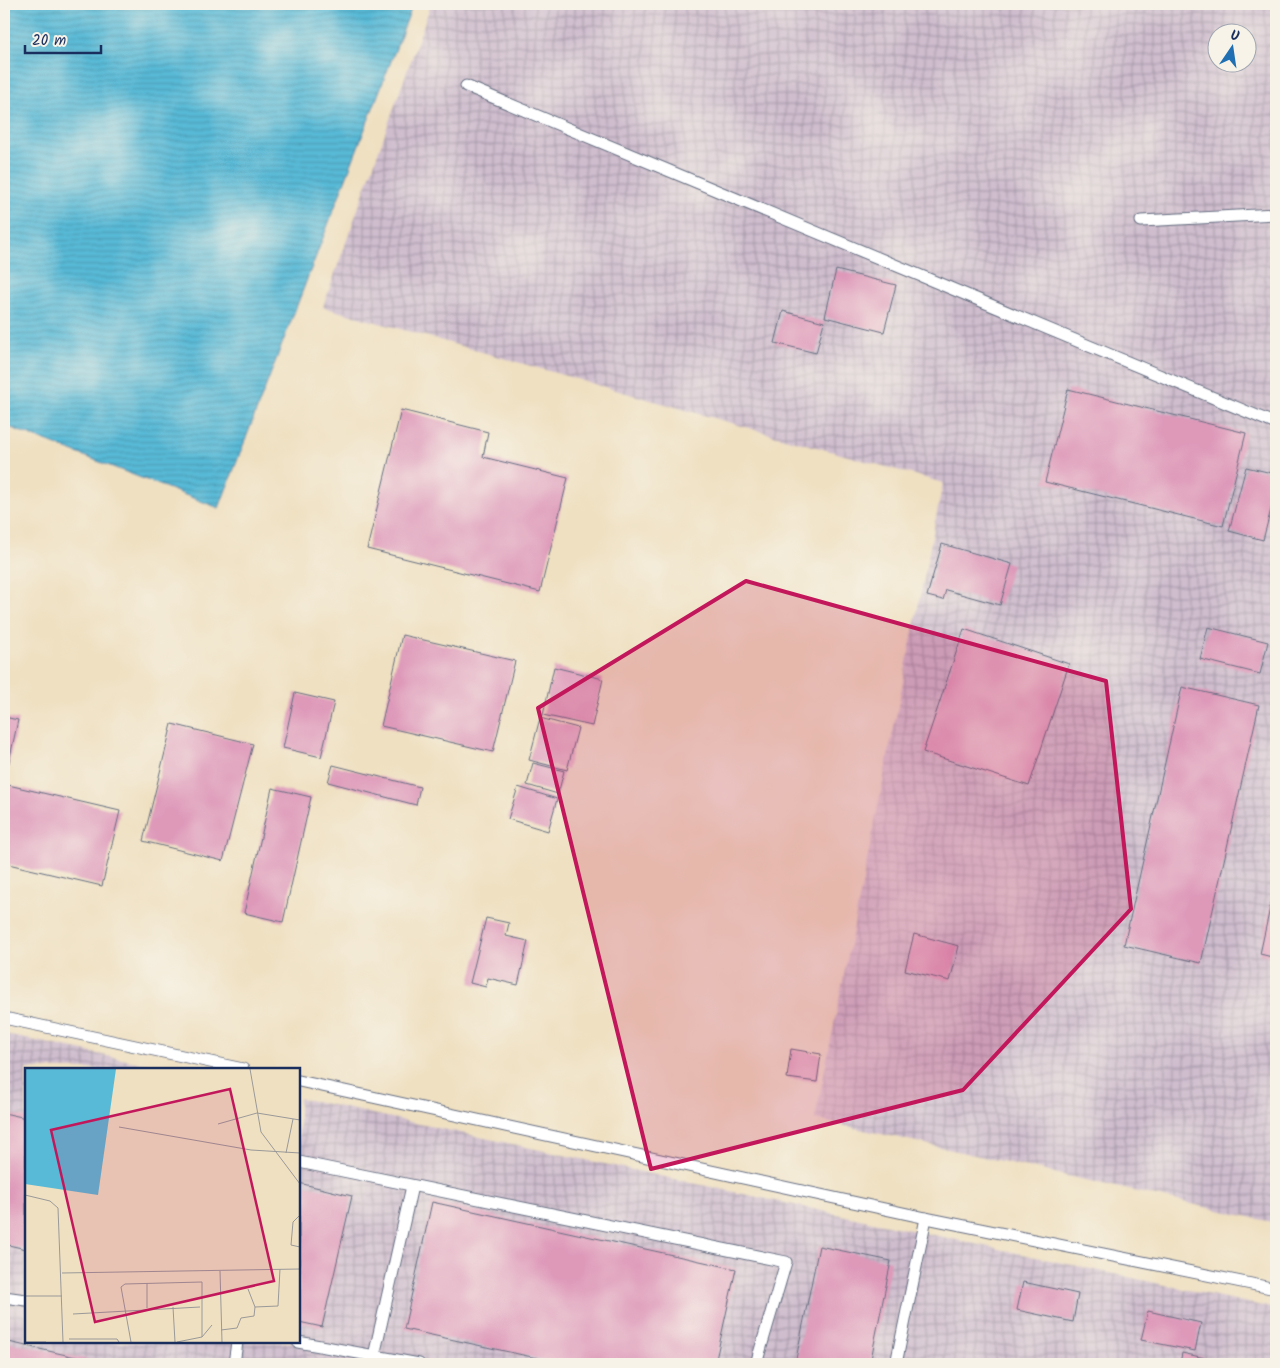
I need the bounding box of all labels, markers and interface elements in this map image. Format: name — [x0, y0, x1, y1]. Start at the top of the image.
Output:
scale bar — [25, 22, 101, 54]
north arrow — [1208, 22, 1258, 72]
text: U — [1228, 25, 1242, 48]
text: 20 m — [32, 29, 66, 53]
inset map — [25, 1068, 300, 1343]

